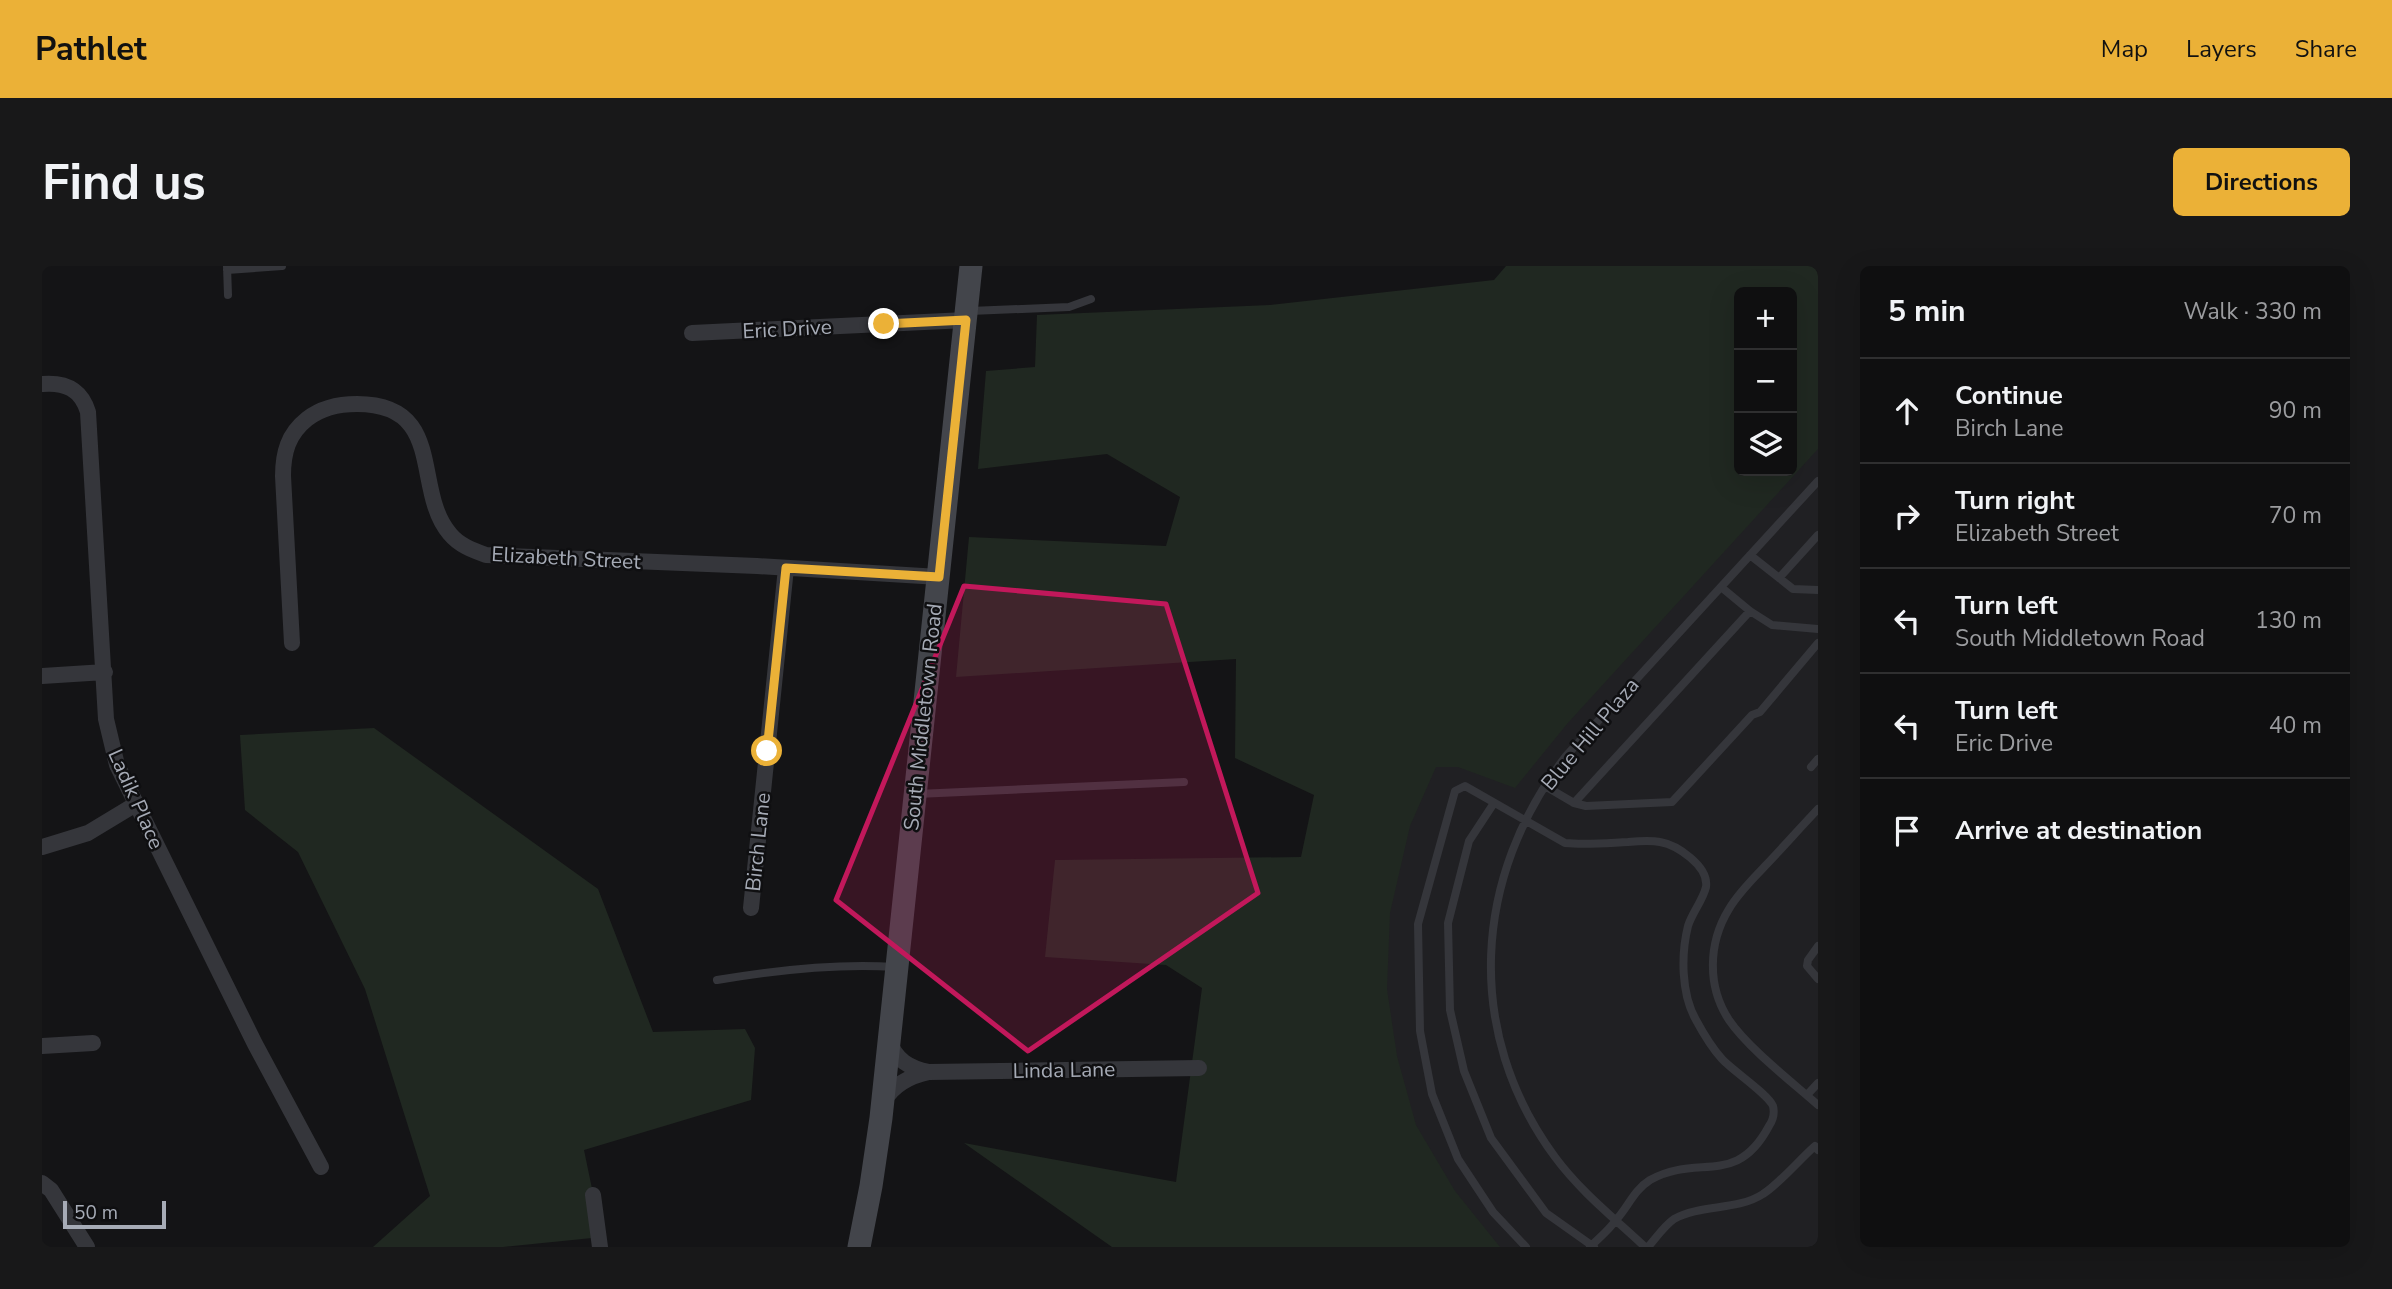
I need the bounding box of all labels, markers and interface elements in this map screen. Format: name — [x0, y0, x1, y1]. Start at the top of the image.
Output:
text: Pathlet — [35, 27, 147, 72]
text: Map — [2101, 33, 2148, 65]
text: Layers — [2186, 33, 2257, 65]
text: Share — [2295, 33, 2357, 65]
button: Directions — [2173, 148, 2350, 216]
text: Find us — [42, 149, 206, 216]
map controls — [1734, 287, 1797, 476]
button: + — [1734, 287, 1797, 350]
text: 5 min — [1888, 291, 1966, 332]
text: Walk · 330 m — [2183, 296, 2322, 327]
route end — [868, 308, 899, 339]
street label: Eric Drive — [742, 313, 832, 345]
button: − — [1734, 350, 1797, 413]
text: Continue — [1955, 378, 2063, 413]
icon: ahead — [1888, 392, 1926, 430]
text: 90 m — [2269, 395, 2322, 426]
button: layers — [1734, 413, 1797, 476]
text: Birch Lane — [1955, 413, 2064, 444]
text: Turn right — [1955, 483, 2074, 518]
icon: right — [1888, 497, 1926, 535]
text: 70 m — [2269, 500, 2322, 531]
text: Elizabeth Street — [1955, 518, 2119, 549]
street label: Elizabeth Street — [491, 540, 642, 576]
text: Turn left — [1955, 588, 2058, 623]
street label: South Middletown Road — [897, 602, 949, 832]
icon: left — [1888, 602, 1926, 640]
text: 130 m — [2255, 605, 2322, 636]
text: South Middletown Road — [1955, 623, 2205, 654]
street label: Blue Hill Plaza — [1535, 672, 1645, 796]
text: Turn left — [1955, 693, 2058, 728]
icon: left — [1888, 707, 1926, 745]
text: 40 m — [2269, 710, 2322, 741]
text: Eric Drive — [1955, 728, 2053, 759]
route start — [751, 735, 782, 766]
street label: Ladik Place — [101, 744, 171, 854]
street label: Birch Lane — [739, 791, 777, 893]
icon: arrive — [1888, 812, 1926, 850]
text: Arrive at destination — [1955, 813, 2202, 848]
street label: Linda Lane — [1012, 1055, 1116, 1085]
scale bar — [63, 1198, 166, 1230]
text: 50 m — [74, 1200, 118, 1226]

